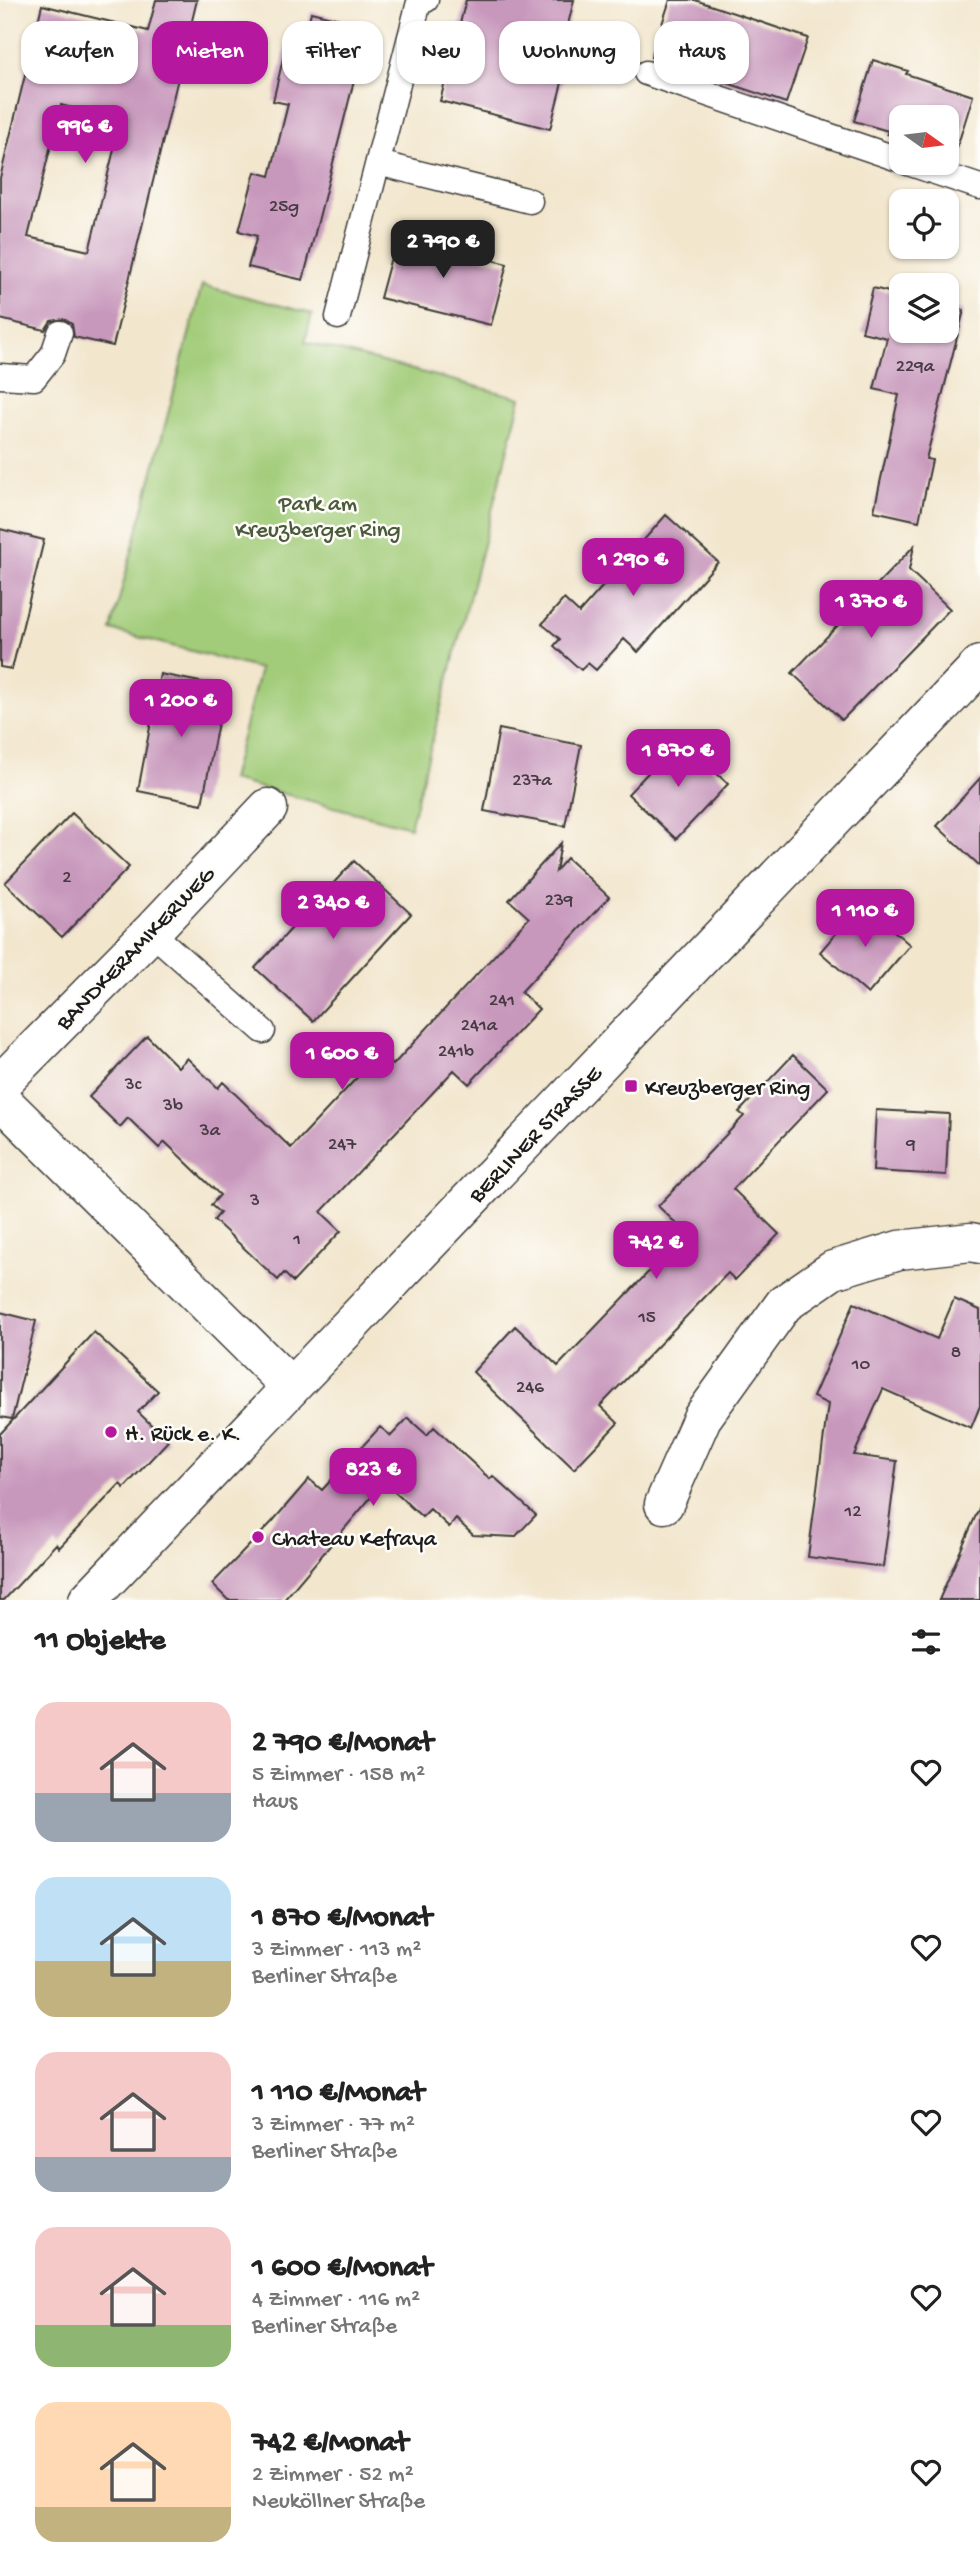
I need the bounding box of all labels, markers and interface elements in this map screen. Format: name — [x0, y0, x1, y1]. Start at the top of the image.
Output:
chip: Kaufen — [21, 21, 138, 84]
chip: Mieten — [152, 21, 268, 84]
chip: Filter — [282, 21, 383, 84]
chip: Neu — [397, 21, 485, 84]
chip: Wohnung — [499, 21, 640, 84]
chip: Haus — [654, 21, 749, 84]
north arrow — [889, 105, 959, 175]
map controls — [889, 105, 959, 343]
pin: 996 € — [36, 106, 134, 165]
text: 996 € — [58, 114, 112, 141]
button: locate — [889, 189, 959, 259]
house number: 25g — [269, 196, 299, 219]
pin: 2 790 € — [378, 220, 508, 280]
text: 2 790 € — [407, 229, 479, 256]
button: layers — [889, 273, 959, 343]
house number: 229a — [896, 356, 936, 379]
park label: Park am Kreuzberger Ring — [235, 492, 401, 545]
pin: 1 290 € — [568, 538, 698, 598]
text: 1 290 € — [598, 547, 668, 574]
pin: 1 370 € — [806, 580, 936, 640]
text: 1 370 € — [836, 589, 906, 616]
pin: 1 200 € — [116, 680, 246, 739]
text: 1 200 € — [145, 688, 217, 715]
pin: 1 870 € — [613, 730, 743, 789]
text: 1 870 € — [642, 738, 714, 765]
house number: 237a — [512, 770, 553, 793]
street label: BANDKERAMIKERWEG — [51, 861, 223, 1038]
house number: 2 — [62, 867, 72, 890]
pin: 2 340 € — [268, 881, 398, 941]
text: 2 340 € — [297, 890, 369, 917]
house number: 239 — [545, 890, 574, 913]
pin: 1 110 € — [800, 890, 930, 949]
text: 1 110 € — [832, 898, 898, 925]
house number: 241 — [489, 990, 515, 1013]
house number: 241a — [461, 1015, 499, 1038]
pin: 1 600 € — [277, 1032, 407, 1092]
text: 1 600 € — [306, 1041, 378, 1068]
house number: 241b — [438, 1041, 474, 1064]
street label: BERLINER STRASSE — [464, 1060, 610, 1210]
house number: 3c — [124, 1074, 142, 1097]
place label: Kreuzberger Ring — [645, 1076, 810, 1103]
marker: Kreuzberger Ring — [623, 1078, 639, 1094]
house number: 3b — [162, 1095, 183, 1118]
house number: 3a — [199, 1120, 222, 1143]
house number: 247 — [328, 1134, 357, 1157]
house number: 9 — [905, 1134, 916, 1157]
house number: 3 — [249, 1190, 260, 1213]
pin: 742 € — [607, 1222, 705, 1281]
house number: 1 — [292, 1229, 301, 1252]
text: 742 € — [629, 1230, 683, 1257]
house number: 15 — [637, 1307, 656, 1330]
house number: 8 — [951, 1342, 961, 1365]
house number: 10 — [851, 1354, 870, 1377]
house number: 246 — [516, 1377, 544, 1400]
place label: H. Rück e. K. — [125, 1422, 242, 1449]
marker: H. Rück e. K. — [103, 1424, 119, 1440]
pin: 823 € — [324, 1448, 422, 1508]
text: 823 € — [346, 1457, 400, 1484]
house number: 12 — [844, 1501, 862, 1524]
place label: Chateau Kefraya — [272, 1527, 438, 1554]
marker: Chateau Kefraya — [250, 1529, 266, 1545]
icon: filters — [907, 1623, 945, 1661]
text: 11 Objekte — [35, 1625, 166, 1660]
text: 2 790 €/Monat — [252, 1727, 433, 1762]
icon: home — [91, 1730, 175, 1814]
icon: heart — [907, 1753, 945, 1791]
text: 5 Zimmer · 158 m² — [252, 1762, 425, 1789]
text: Haus — [252, 1789, 297, 1816]
text: 1 870 €/Monat — [252, 1902, 432, 1937]
icon: home — [91, 1905, 175, 1989]
icon: heart — [907, 1928, 945, 1966]
text: 3 Zimmer · 113 m² — [252, 1937, 421, 1964]
text: Berliner Straße — [252, 1964, 397, 1991]
text: 1 110 €/Monat — [252, 2077, 424, 2112]
icon: home — [91, 2080, 175, 2164]
icon: heart — [907, 2103, 945, 2141]
text: 3 Zimmer · 77 m² — [252, 2112, 415, 2139]
text: Berliner Straße — [252, 2139, 397, 2166]
text: 1 600 €/Monat — [252, 2252, 432, 2287]
icon: home — [91, 2255, 175, 2339]
icon: heart — [907, 2278, 945, 2316]
text: 4 Zimmer · 116 m² — [252, 2287, 420, 2314]
text: Berliner Straße — [252, 2314, 397, 2341]
text: 742 €/Monat — [252, 2427, 408, 2462]
icon: home — [91, 2430, 175, 2514]
icon: heart — [907, 2453, 945, 2491]
text: 2 Zimmer · 52 m² — [252, 2462, 414, 2489]
text: Neuköllner Straße — [252, 2489, 425, 2516]

